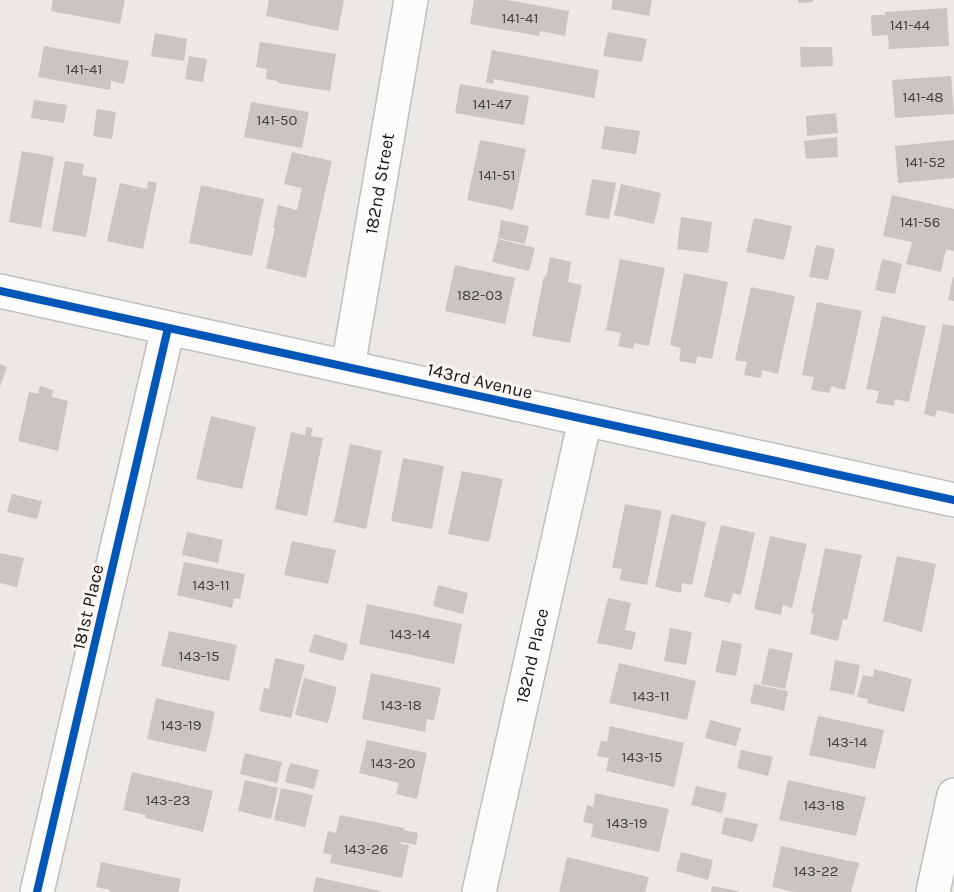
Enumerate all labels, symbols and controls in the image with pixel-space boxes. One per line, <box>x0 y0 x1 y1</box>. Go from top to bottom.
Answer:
house number: 141-41 <box>502 9 538 27</box>
house number: 141-44 <box>890 16 931 34</box>
house number: 141-41 <box>66 60 102 78</box>
house number: 141-48 <box>902 88 944 106</box>
house number: 141-47 <box>473 95 511 113</box>
house number: 141-50 <box>257 111 298 129</box>
street label: 182nd Street <box>360 131 399 236</box>
house number: 141-52 <box>905 153 945 171</box>
house number: 141-51 <box>479 166 515 184</box>
house number: 141-56 <box>900 213 940 231</box>
house number: 182-03 <box>457 286 503 304</box>
street label: 143rd Avenue <box>425 358 535 404</box>
street label: 181st Place <box>68 562 108 652</box>
house number: 143-11 <box>192 576 230 594</box>
street label: 182nd Place <box>511 606 553 705</box>
house number: 143-14 <box>390 625 431 643</box>
house number: 143-15 <box>179 647 219 665</box>
house number: 143-11 <box>632 687 670 705</box>
house number: 143-18 <box>380 696 422 714</box>
house number: 143-19 <box>160 716 202 734</box>
house number: 143-14 <box>827 733 868 751</box>
house number: 143-15 <box>622 748 662 766</box>
house number: 143-20 <box>370 754 416 772</box>
house number: 143-23 <box>146 791 190 809</box>
house number: 143-18 <box>803 796 845 814</box>
house number: 143-19 <box>606 814 648 832</box>
house number: 143-26 <box>344 840 388 858</box>
house number: 143-22 <box>794 862 838 880</box>

